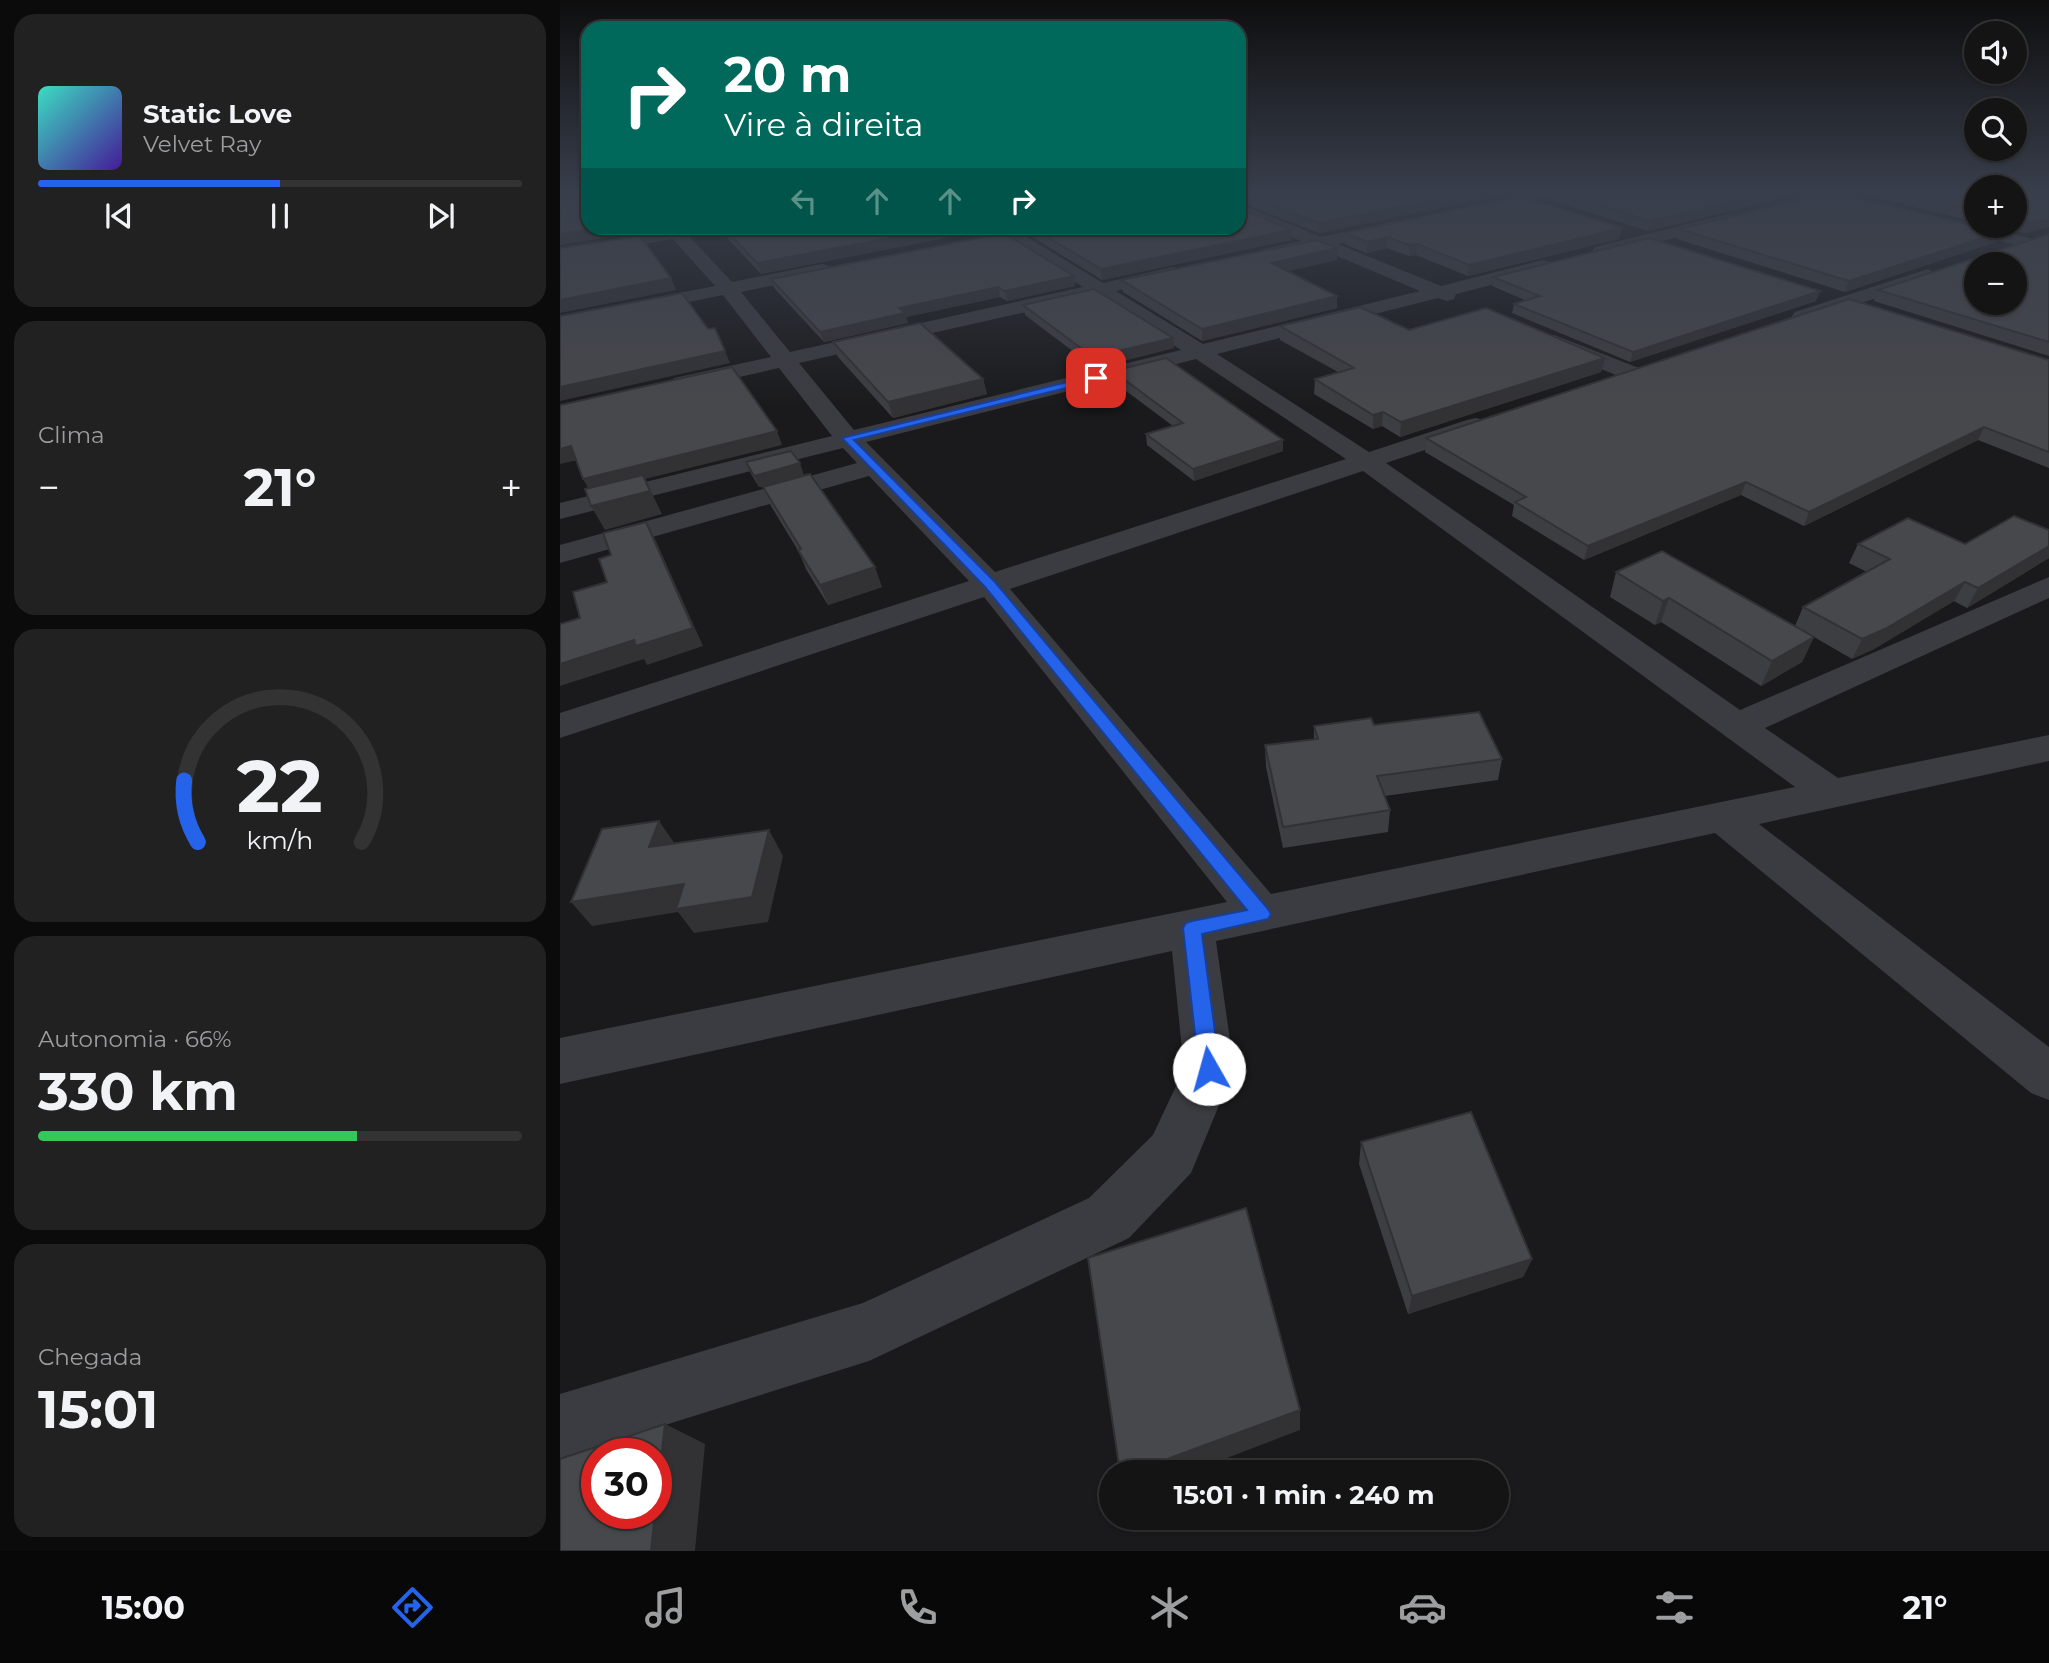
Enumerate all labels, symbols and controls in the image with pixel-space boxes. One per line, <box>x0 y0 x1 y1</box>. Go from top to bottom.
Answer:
map controls <box>1964 21 2027 315</box>
button: sound <box>1964 21 2027 84</box>
text: 20 m <box>724 45 851 104</box>
icon: right <box>609 49 700 140</box>
text: Static Love <box>143 98 292 130</box>
button: search <box>1964 98 2027 161</box>
text: Vire à direita <box>724 105 923 144</box>
text: Velvet Ray <box>143 130 261 158</box>
button: + <box>1964 175 2027 238</box>
icon: left <box>785 182 823 220</box>
icon: ahead <box>858 182 896 220</box>
icon: ahead <box>931 182 969 220</box>
icon: right <box>1004 182 1042 220</box>
icon: previous <box>100 197 138 235</box>
icon: pause <box>261 197 299 235</box>
icon: next <box>422 197 460 235</box>
button: − <box>1964 252 2027 315</box>
pin <box>1066 348 1126 408</box>
icon: arrive <box>1077 359 1115 397</box>
text: Clima <box>38 421 105 449</box>
text: 21° <box>244 456 316 519</box>
text: − <box>38 464 60 511</box>
text: + <box>500 464 522 511</box>
text: 22 <box>237 742 323 830</box>
text: km/h <box>247 824 313 854</box>
text: Autonomia · 66% <box>38 1025 232 1053</box>
position arrow <box>1172 1032 1246 1106</box>
text: 330 km <box>38 1060 238 1123</box>
text: Chegada <box>38 1343 142 1371</box>
text: 15:01 <box>38 1378 158 1441</box>
speed limit sign: 30 <box>581 1438 672 1529</box>
text: 15:01 · 1 min · 240 m <box>1173 1479 1435 1511</box>
icon: directions <box>388 1583 437 1632</box>
icon: music <box>641 1583 690 1632</box>
icon: phone <box>893 1583 942 1632</box>
icon: climate <box>1145 1583 1194 1632</box>
icon: car <box>1398 1583 1447 1632</box>
icon: filters <box>1650 1583 1699 1632</box>
text: 15:00 <box>102 1588 185 1627</box>
text: 21° <box>1903 1588 1947 1627</box>

